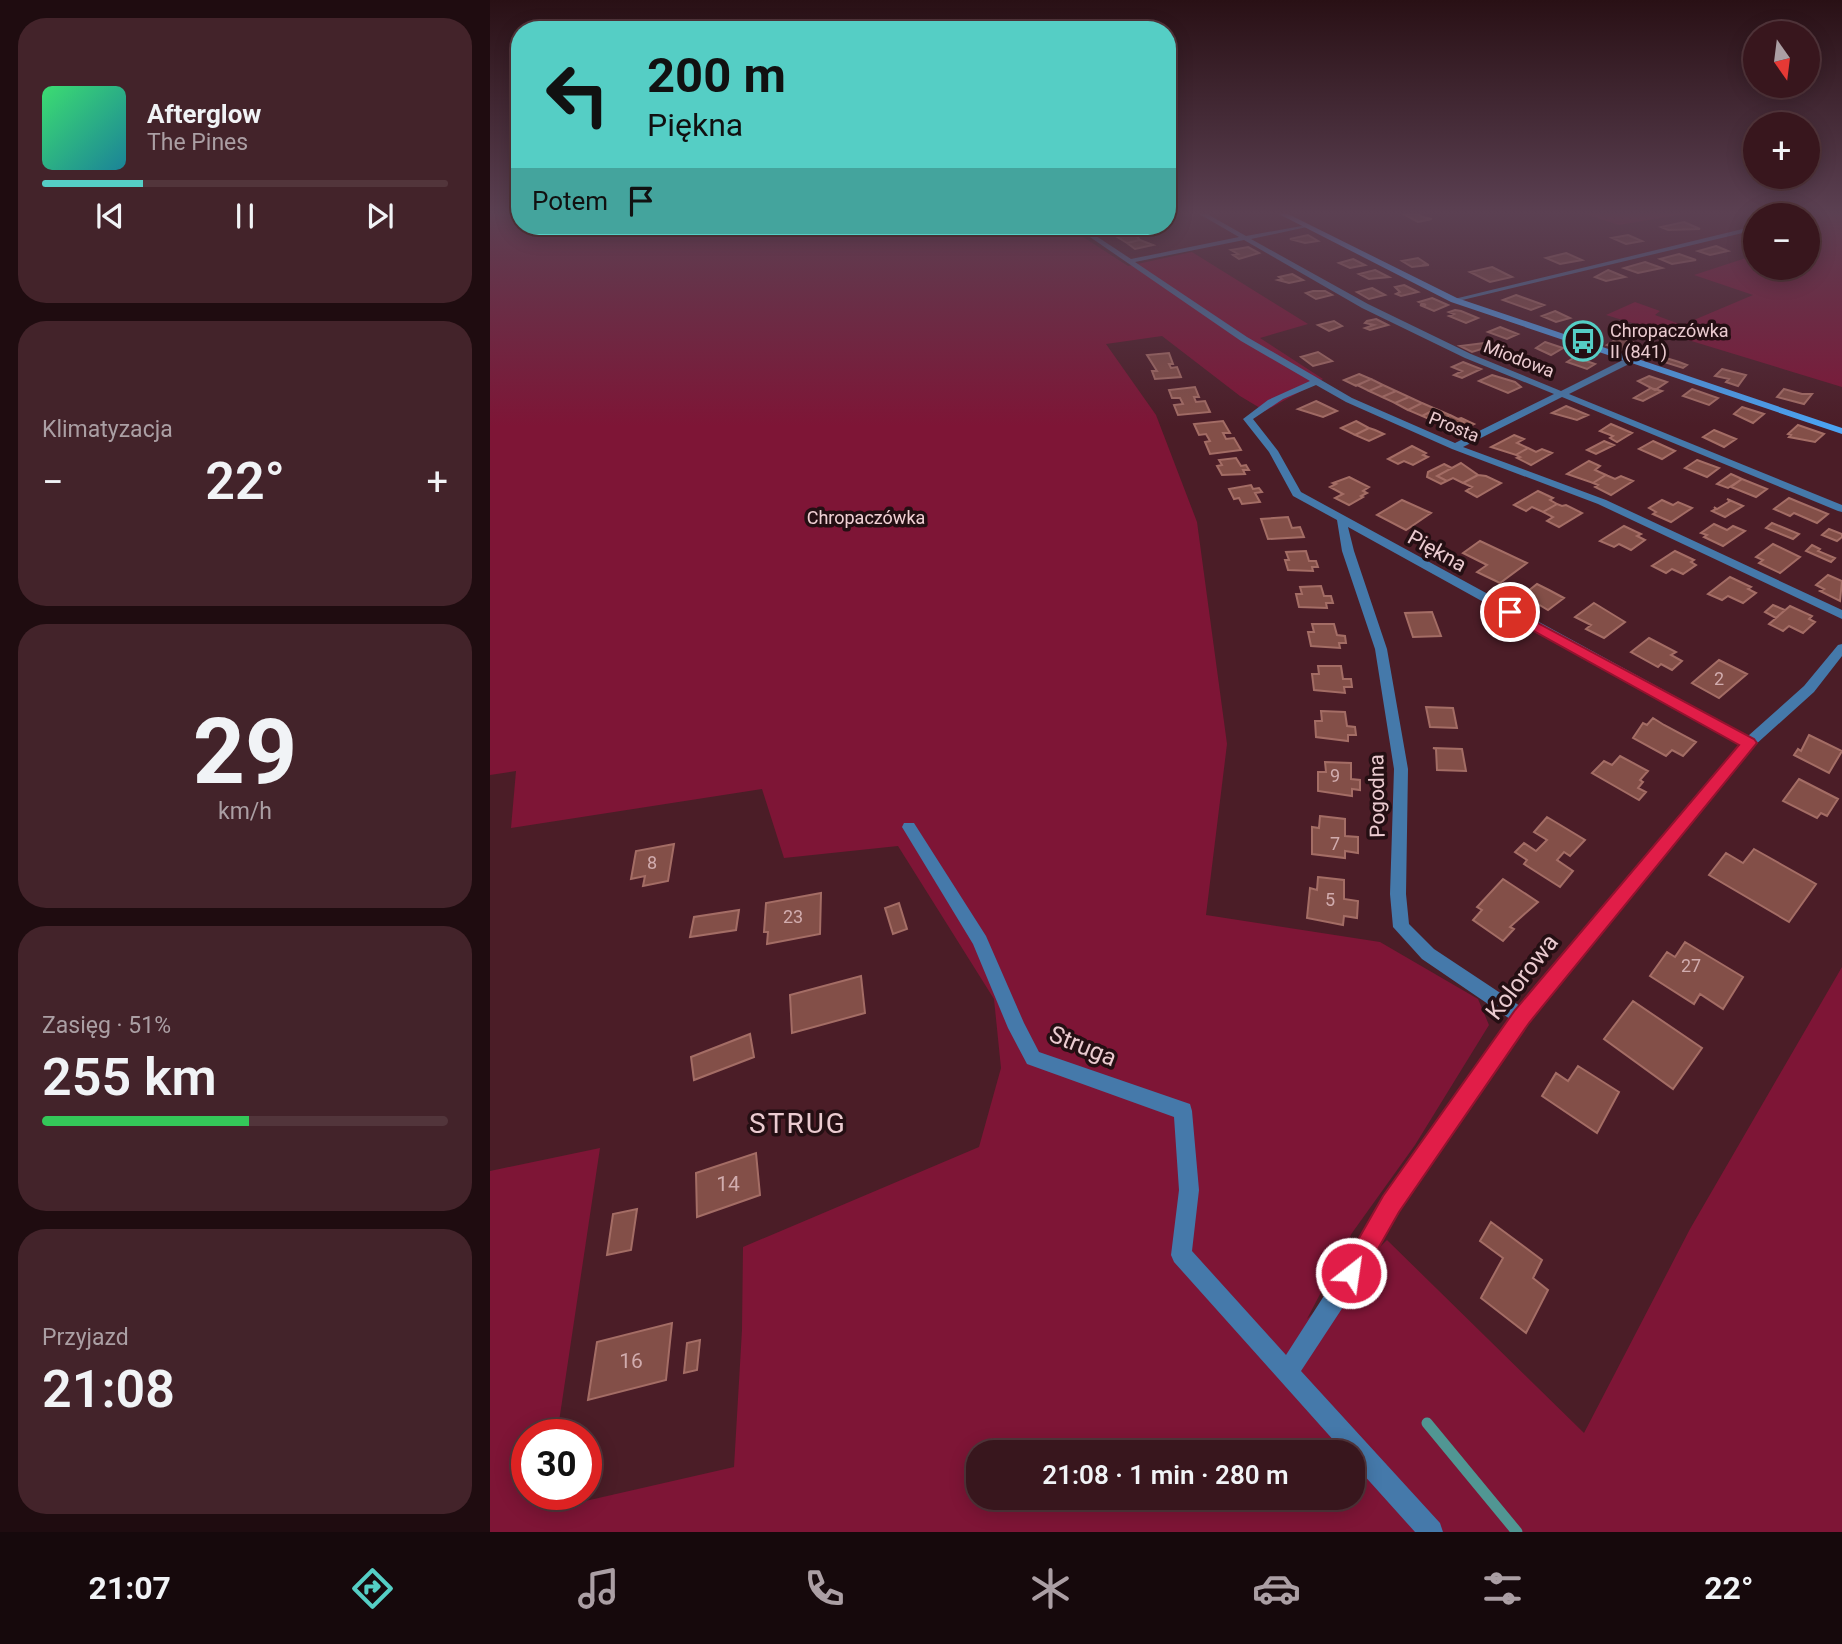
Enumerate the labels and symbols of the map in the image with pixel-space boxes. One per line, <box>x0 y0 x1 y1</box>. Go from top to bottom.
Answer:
north arrow <box>1743 21 1820 98</box>
bus stop icon: Chropaczówka II (841) <box>1562 320 1604 362</box>
place label: Chropaczówka II (841) <box>1610 320 1729 363</box>
street label: Miodowa <box>1481 335 1558 382</box>
street label: Prosta <box>1426 407 1482 446</box>
park label: Chropaczówka <box>807 507 925 528</box>
street label: Piękna <box>1404 525 1470 577</box>
pin <box>1480 582 1540 642</box>
house number: 2 <box>1714 668 1724 689</box>
street label: Pogodna <box>1364 754 1390 838</box>
house number: 9 <box>1330 765 1340 786</box>
house number: 7 <box>1330 833 1340 854</box>
house number: 8 <box>647 852 657 873</box>
house number: 5 <box>1325 889 1335 910</box>
house number: 23 <box>783 906 803 927</box>
street label: Kolorowa <box>1480 929 1564 1025</box>
house number: 27 <box>1681 955 1701 976</box>
street label: Struga <box>1045 1020 1121 1072</box>
district label: STRUG <box>749 1107 847 1140</box>
house number: 14 <box>716 1172 740 1196</box>
position arrow <box>1314 1236 1388 1310</box>
house number: 16 <box>619 1349 643 1373</box>
speed limit sign: 30 <box>511 1419 602 1510</box>

